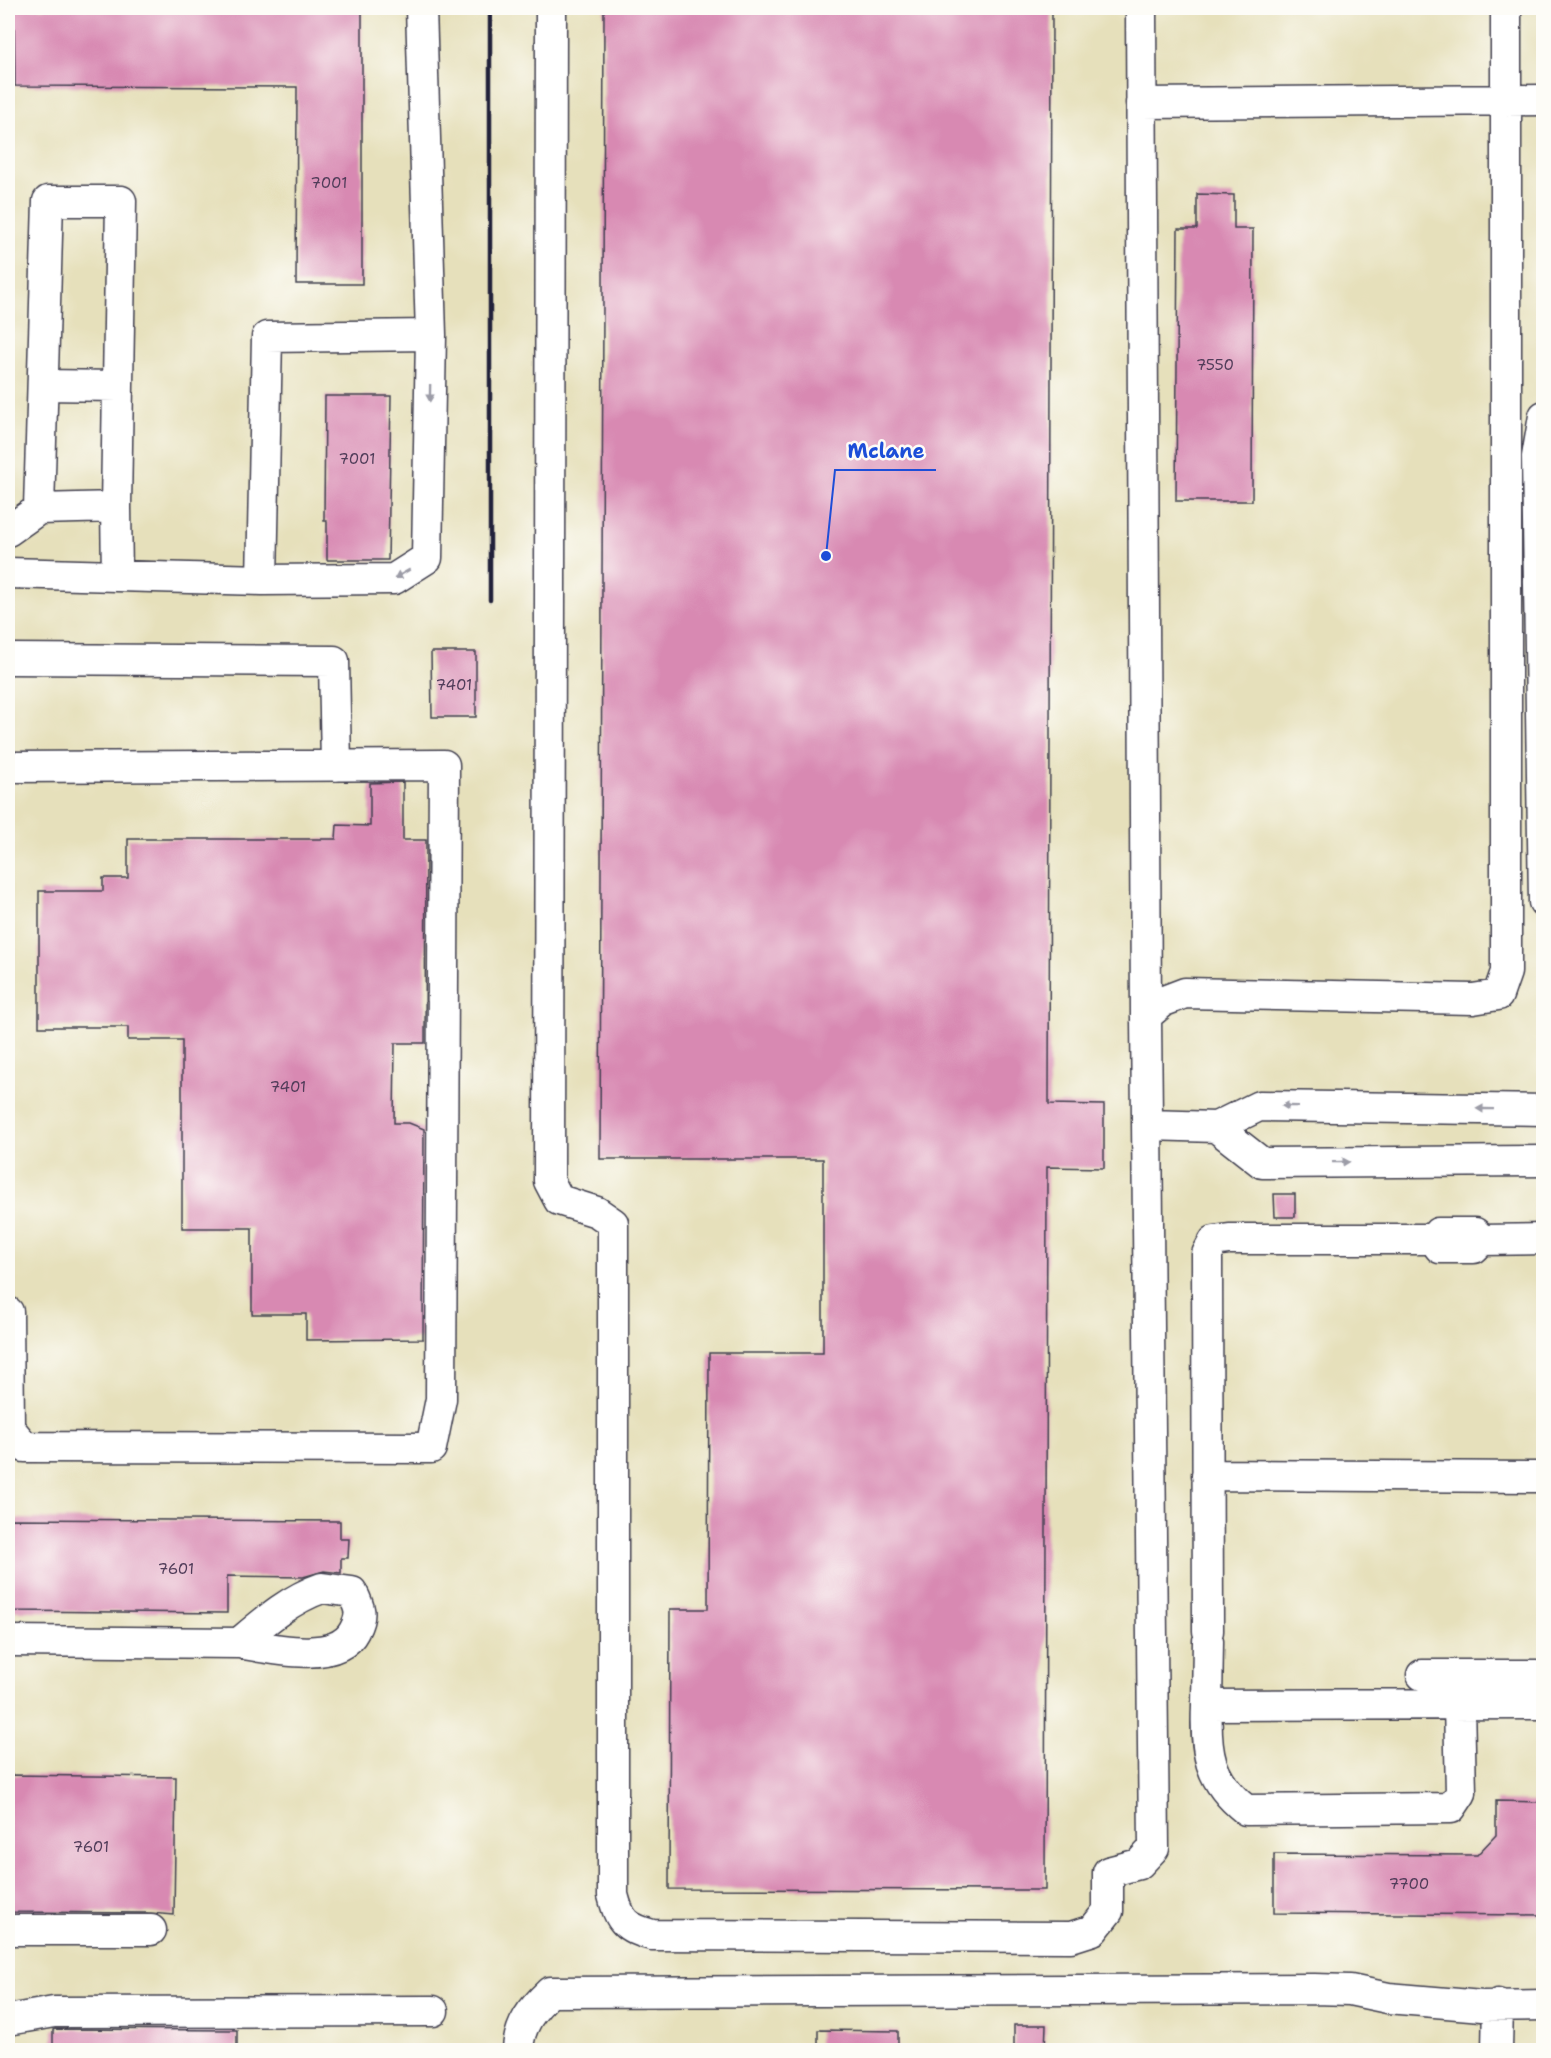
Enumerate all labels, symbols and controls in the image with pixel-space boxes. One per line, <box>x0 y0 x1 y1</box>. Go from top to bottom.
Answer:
house number: 7001 <box>311 173 347 193</box>
house number: 7550 <box>1196 355 1234 375</box>
one-way arrow <box>425 384 435 403</box>
callout: Mclane <box>835 432 936 470</box>
text: Mclane <box>848 438 925 464</box>
house number: 7001 <box>339 449 375 469</box>
one-way arrow <box>393 569 410 579</box>
house number: 7401 <box>436 675 472 695</box>
house number: 7401 <box>270 1077 306 1097</box>
one-way arrow <box>1281 1102 1300 1111</box>
one-way arrow <box>1476 1104 1495 1114</box>
one-way arrow <box>1331 1157 1350 1166</box>
house number: 7601 <box>158 1559 194 1579</box>
house number: 7601 <box>73 1837 109 1857</box>
house number: 7700 <box>1389 1874 1429 1894</box>

